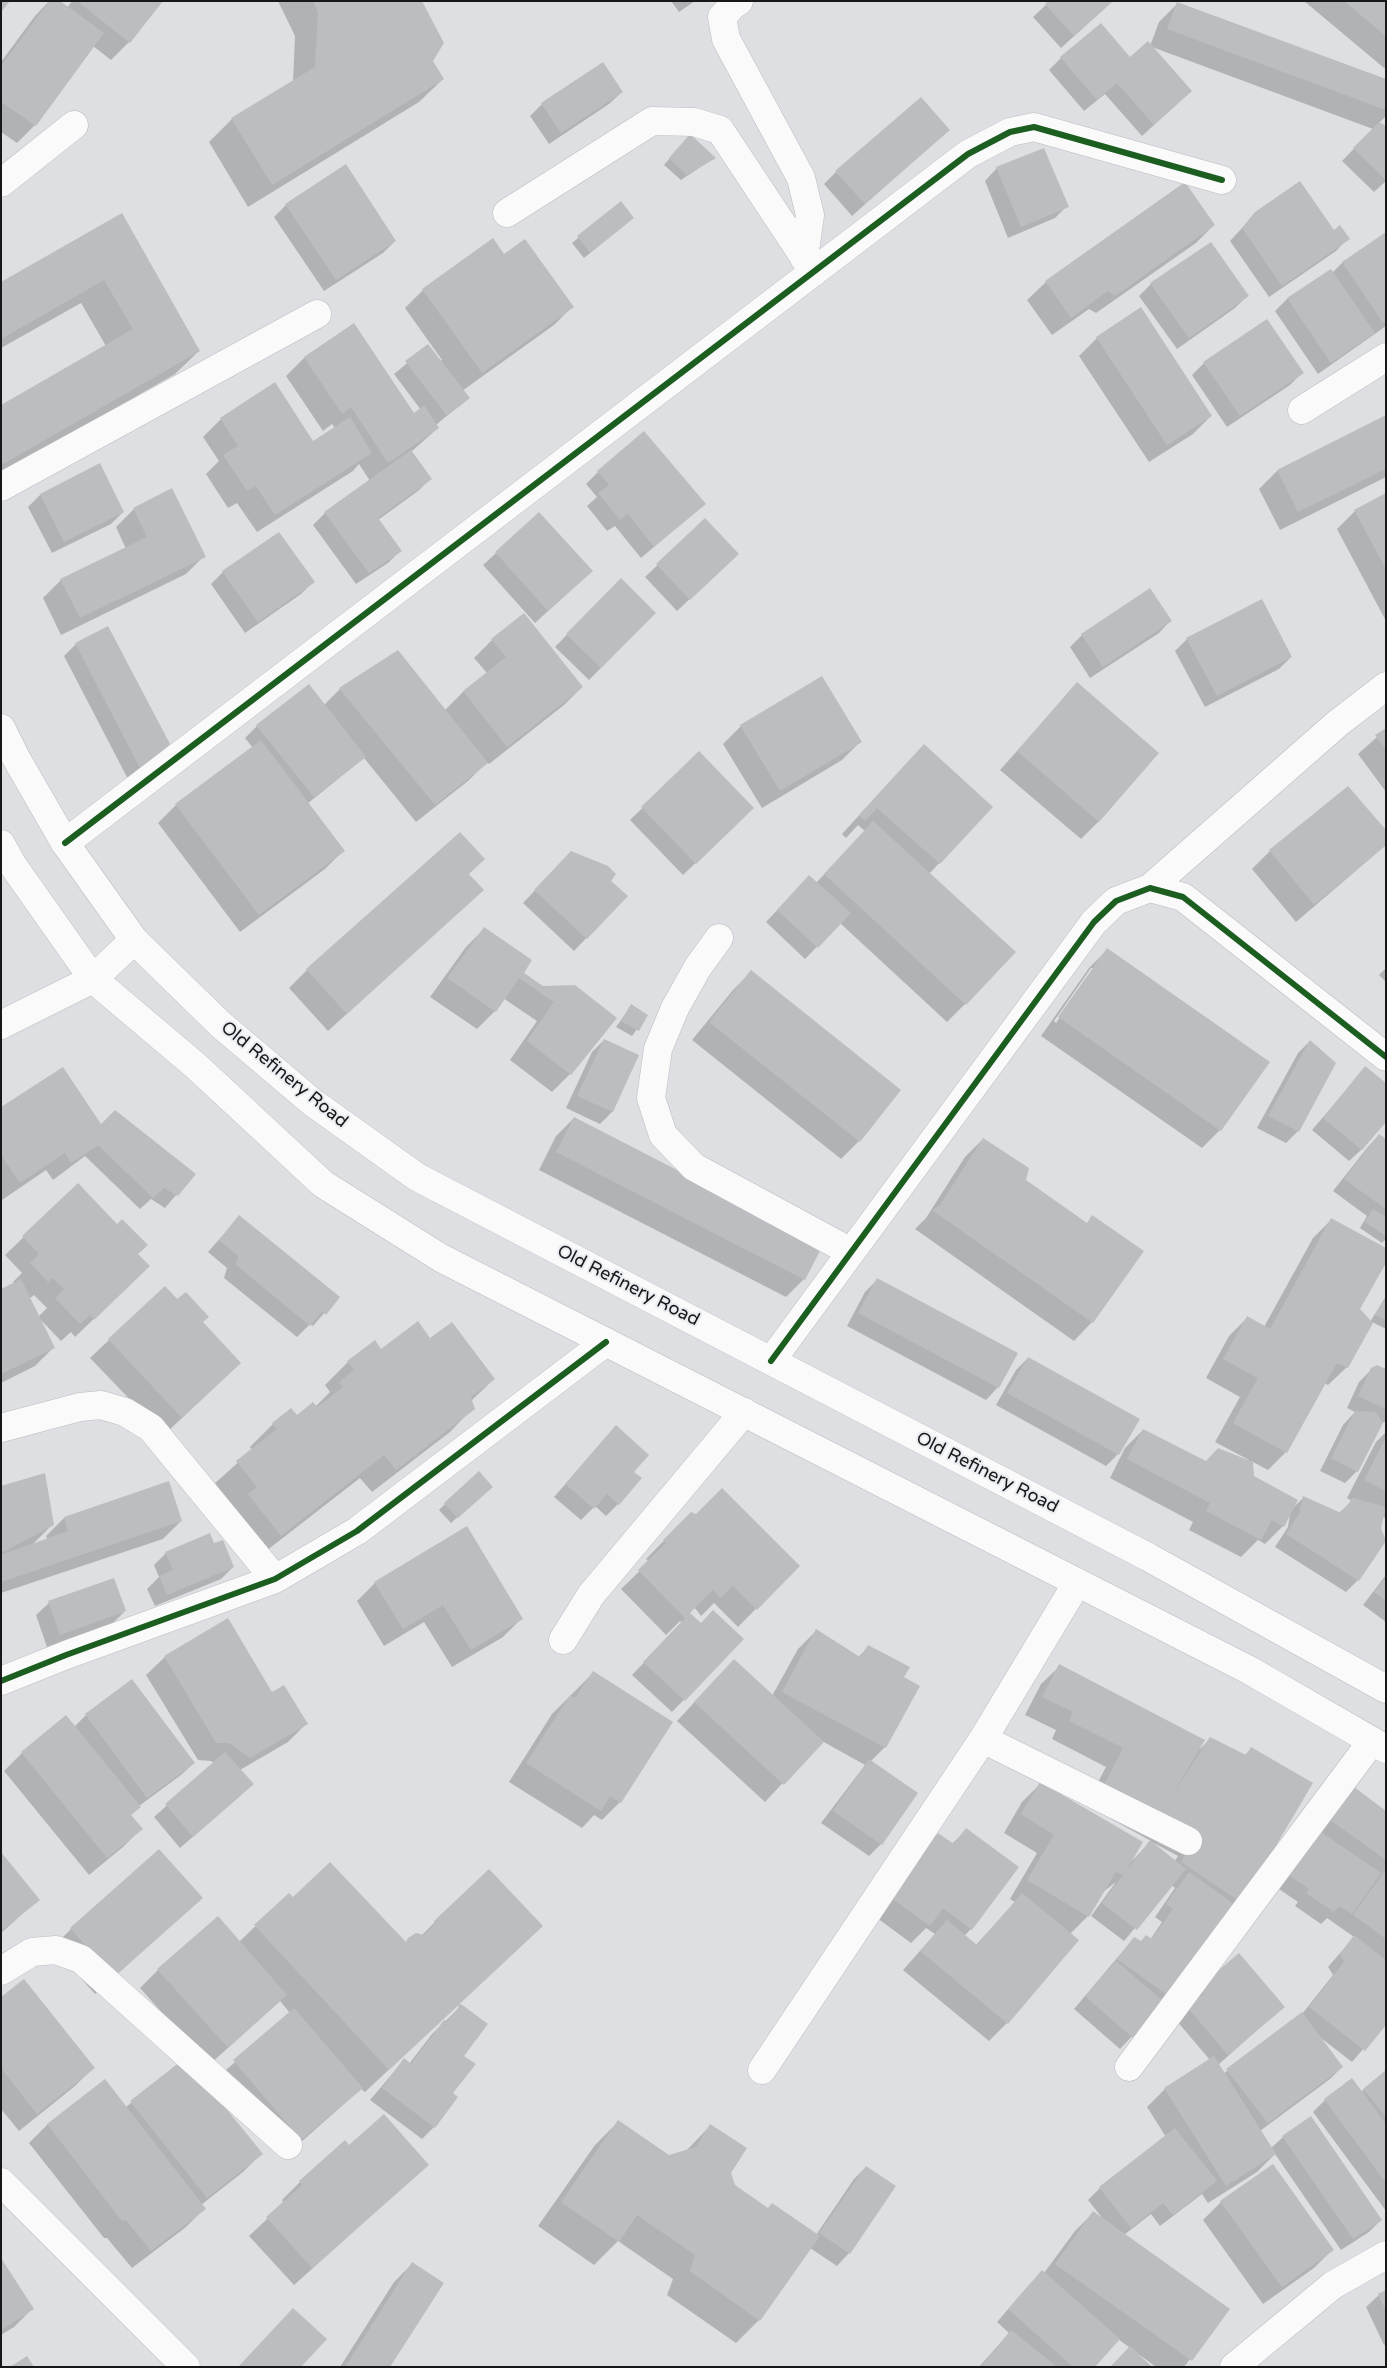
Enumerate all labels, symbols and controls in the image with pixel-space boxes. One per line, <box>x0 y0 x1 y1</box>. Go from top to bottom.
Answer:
street label: Old Refinery Road <box>216 1017 352 1133</box>
street label: Old Refinery Road <box>553 1241 703 1331</box>
street label: Old Refinery Road <box>912 1428 1062 1518</box>

